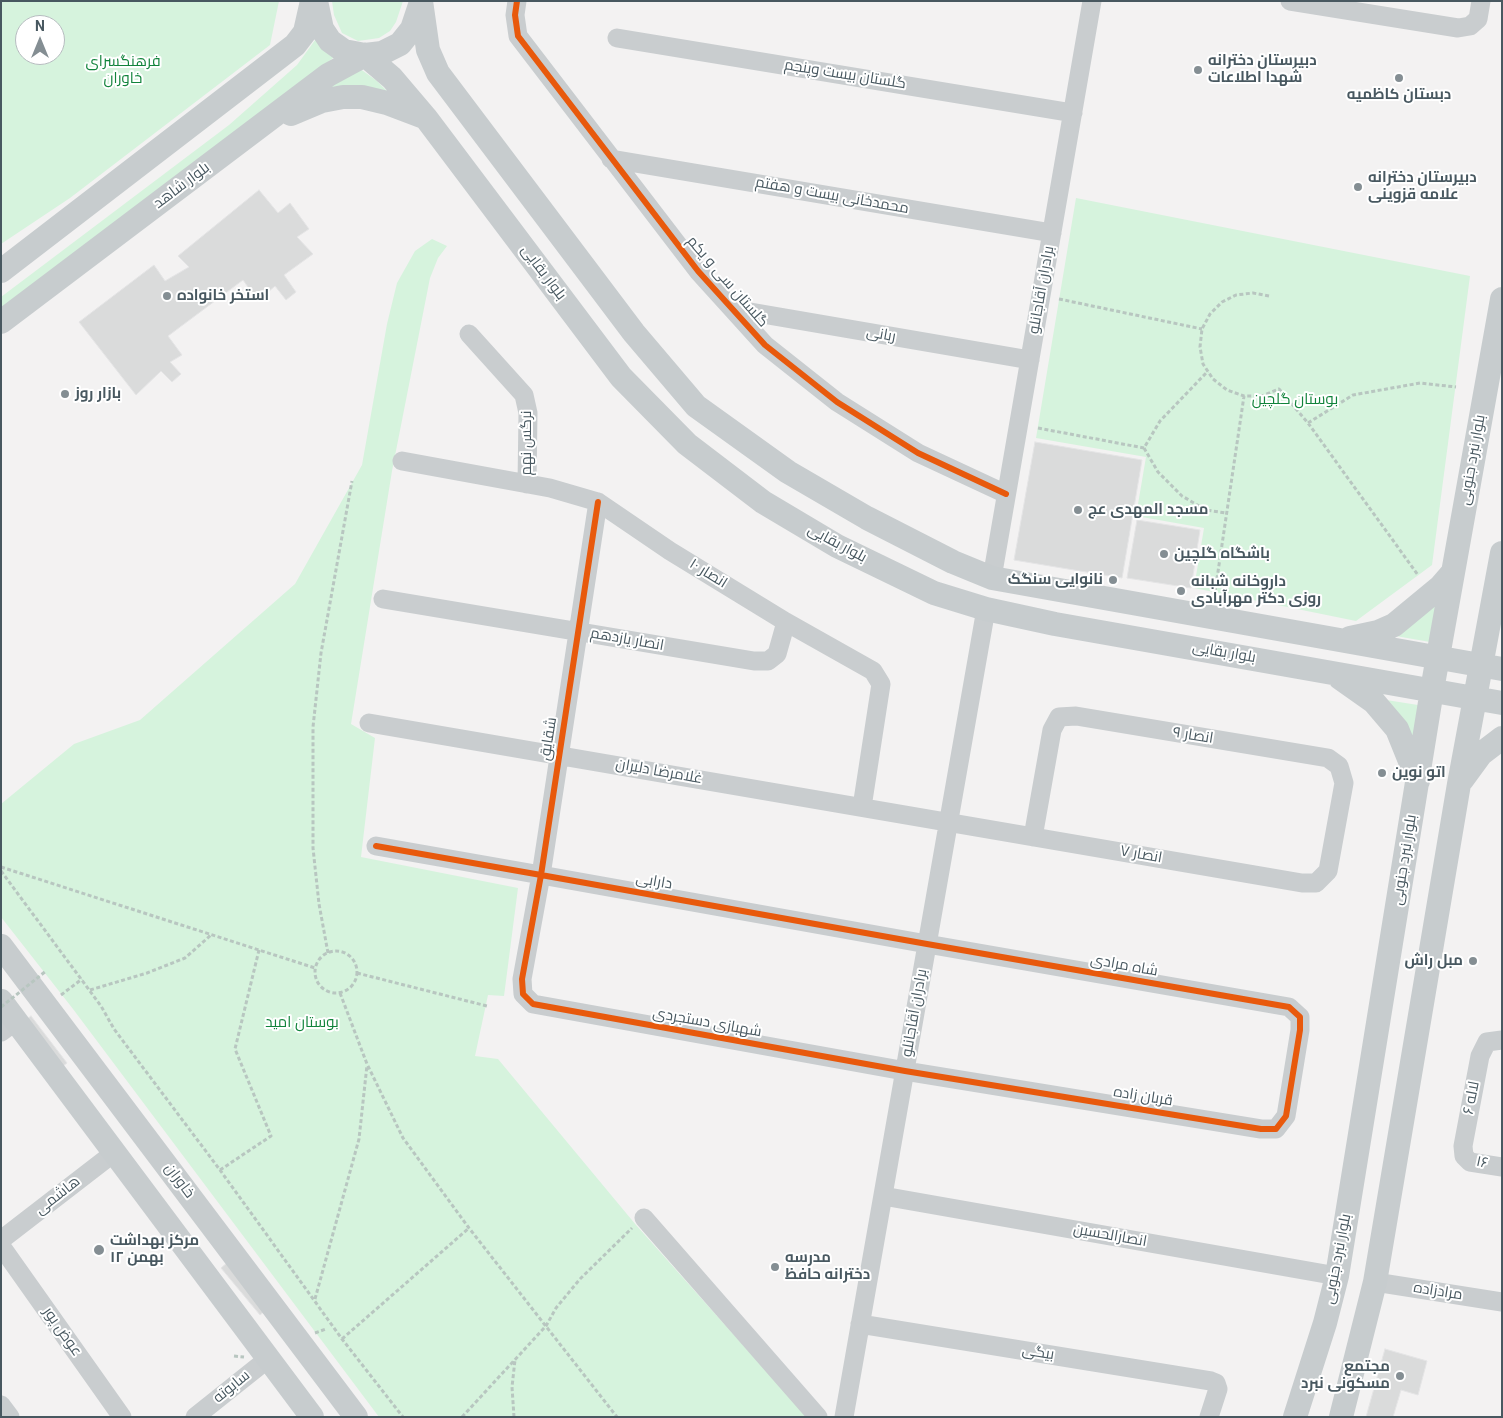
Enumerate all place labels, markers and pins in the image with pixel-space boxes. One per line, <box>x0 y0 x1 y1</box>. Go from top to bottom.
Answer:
place label: دبیرستان دخترانه شهدا اطلاعات <box>1208 52 1317 87</box>
marker: دبیرستان دخترانه شهدا اطلاعات <box>1192 64 1204 76</box>
marker: دبستان کاظمیه <box>1393 72 1405 84</box>
place label: دبستان کاظمیه <box>1347 86 1451 104</box>
place label: دبیرستان دخترانه علامه قزوینی <box>1368 169 1477 204</box>
marker: دبیرستان دخترانه علامه قزوینی <box>1352 181 1364 193</box>
place label: استخر خانواده <box>177 287 269 305</box>
marker: استخر خانواده <box>161 290 173 302</box>
place label: بازار روز <box>75 385 121 403</box>
marker: بازار روز <box>59 388 71 400</box>
place label: مسجد المهدی عج <box>1088 501 1208 519</box>
marker: مسجد المهدی عج <box>1072 504 1084 516</box>
place label: باشگاه گلچین <box>1174 545 1270 563</box>
marker: باشگاه گلچین <box>1158 548 1170 560</box>
place label: نانوایی سنگک <box>1008 571 1103 589</box>
place label: داروخانه شبانه روزی دکتر مهرآبادی <box>1191 573 1321 608</box>
marker: نانوایی سنگک <box>1107 574 1119 586</box>
marker: داروخانه شبانه روزی دکتر مهرآبادی <box>1175 585 1187 597</box>
place label: اتو نوین <box>1392 764 1446 782</box>
marker: اتو نوین <box>1376 767 1388 779</box>
place label: مبل راش <box>1404 952 1463 970</box>
marker: مبل راش <box>1467 955 1479 967</box>
place label: مرکز بهداشت ۱۲ بهمن <box>110 1232 199 1267</box>
marker: مرکز بهداشت ۱۲ بهمن <box>92 1243 106 1257</box>
place label: مدرسه دخترانه حافظ <box>785 1249 870 1284</box>
marker: مدرسه دخترانه حافظ <box>769 1261 781 1273</box>
place label: مجتمع مسکونی نبرد <box>1301 1358 1390 1393</box>
marker: مجتمع مسکونی نبرد <box>1394 1370 1406 1382</box>

